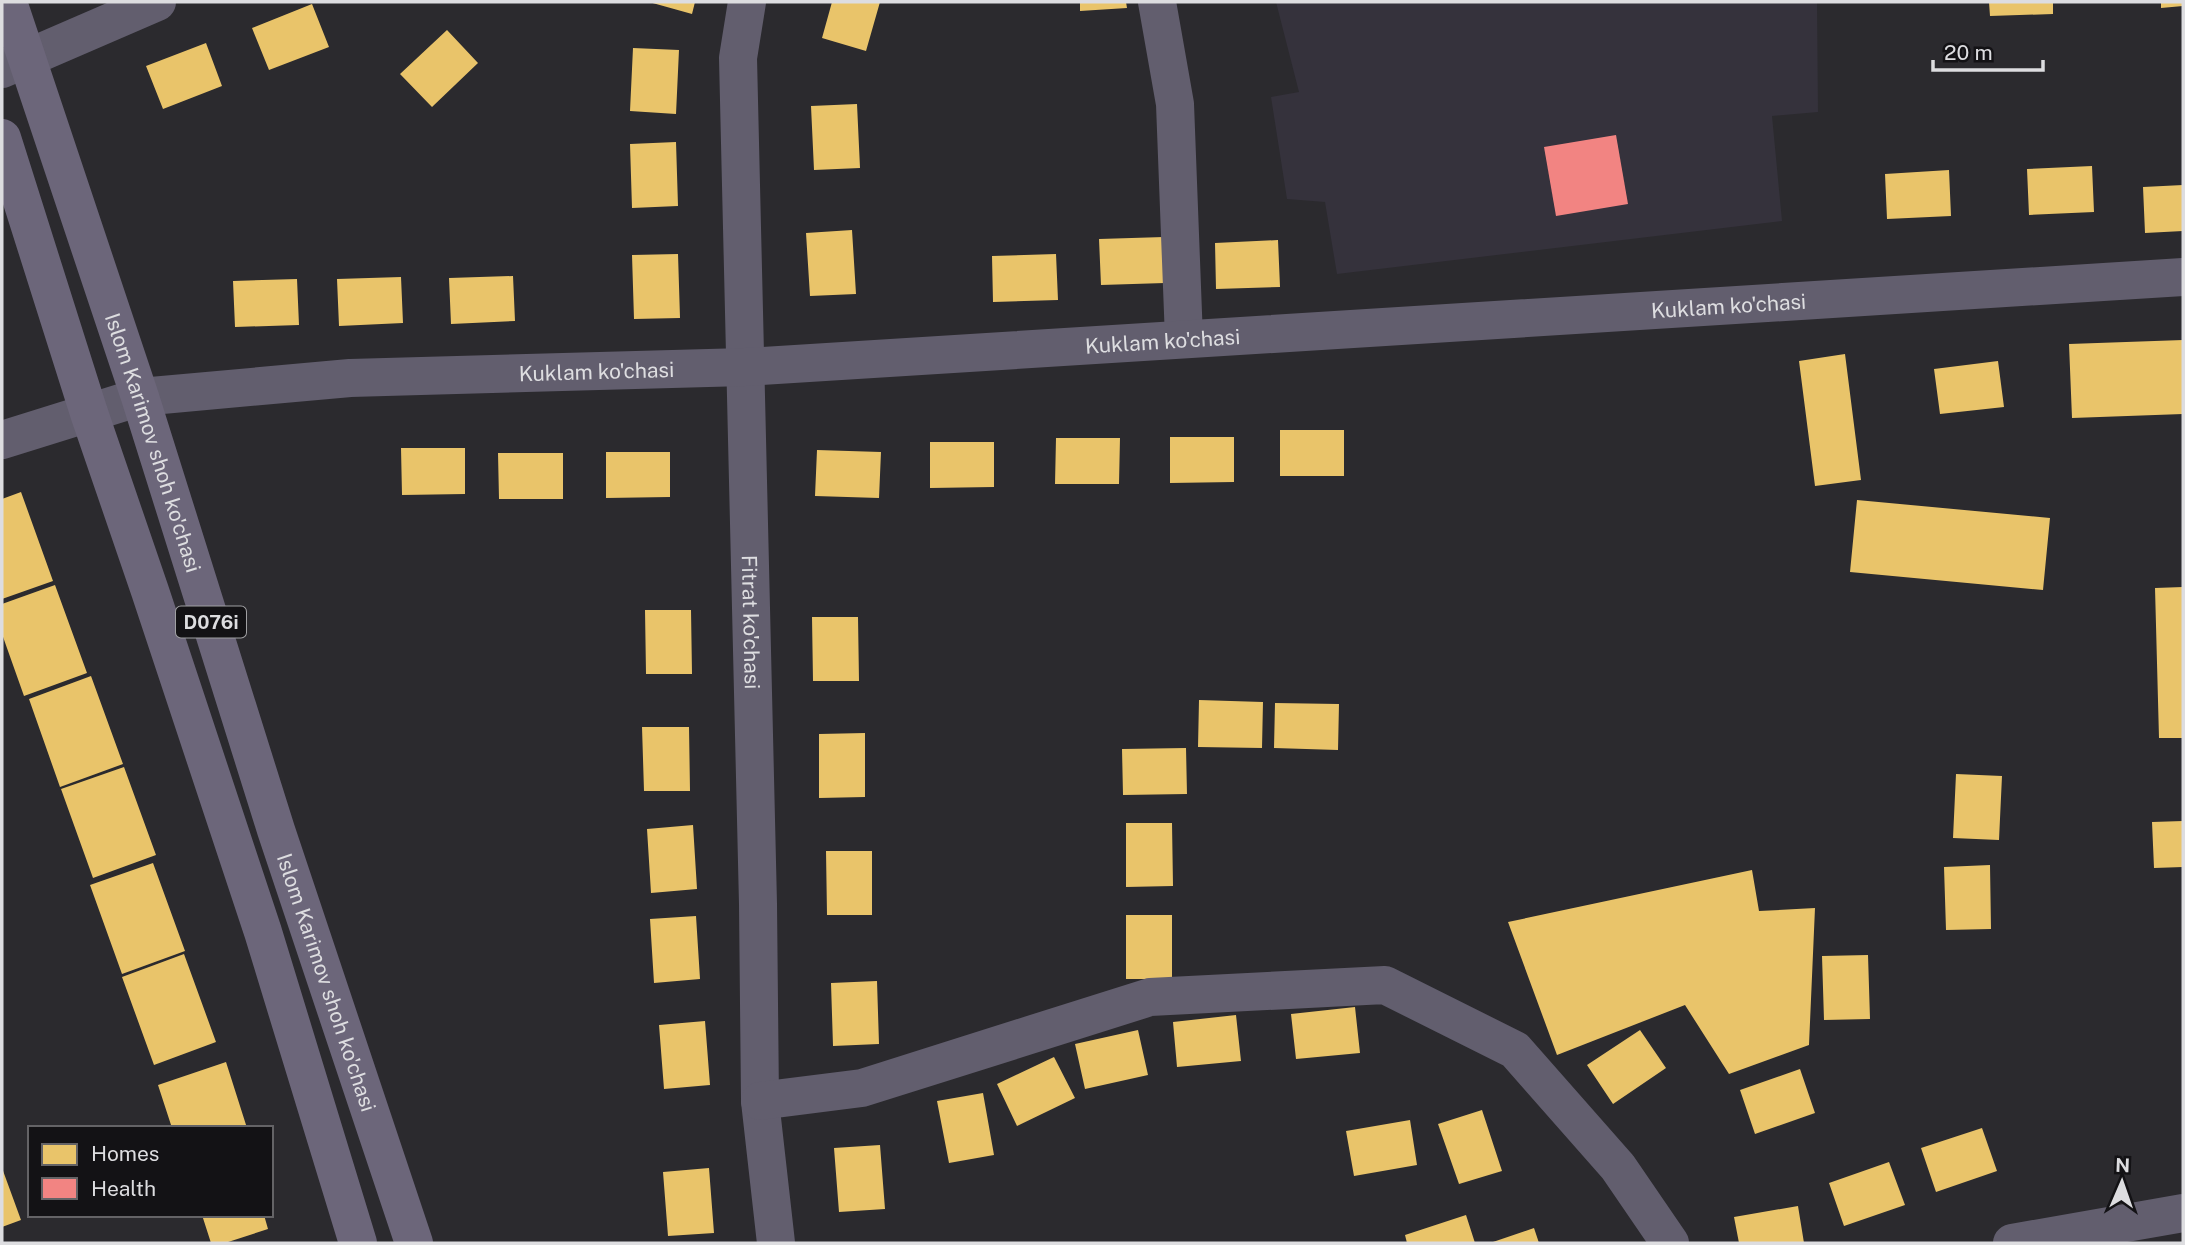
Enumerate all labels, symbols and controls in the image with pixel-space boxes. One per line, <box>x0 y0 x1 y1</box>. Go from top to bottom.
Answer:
scale bar <box>1933 28 2043 72</box>
text: 20 m <box>1944 40 1993 65</box>
street label: Kuklam ko'chasi <box>1650 288 1807 323</box>
street label: Islom Karimov shoh ko'chasi <box>100 310 207 575</box>
street label: Kuklam ko'chasi <box>1084 324 1241 358</box>
street label: Kuklam ko'chasi <box>518 356 675 386</box>
street label: Fitrat ko'chasi <box>737 555 765 690</box>
road number: D076i <box>176 607 246 638</box>
street label: Islom Karimov shoh ko'chasi <box>272 850 382 1115</box>
legend <box>28 1126 273 1217</box>
text: Homes <box>91 1141 159 1166</box>
north arrow <box>2087 1147 2157 1217</box>
text: N <box>2115 1154 2130 1176</box>
text: Health <box>91 1176 156 1201</box>

